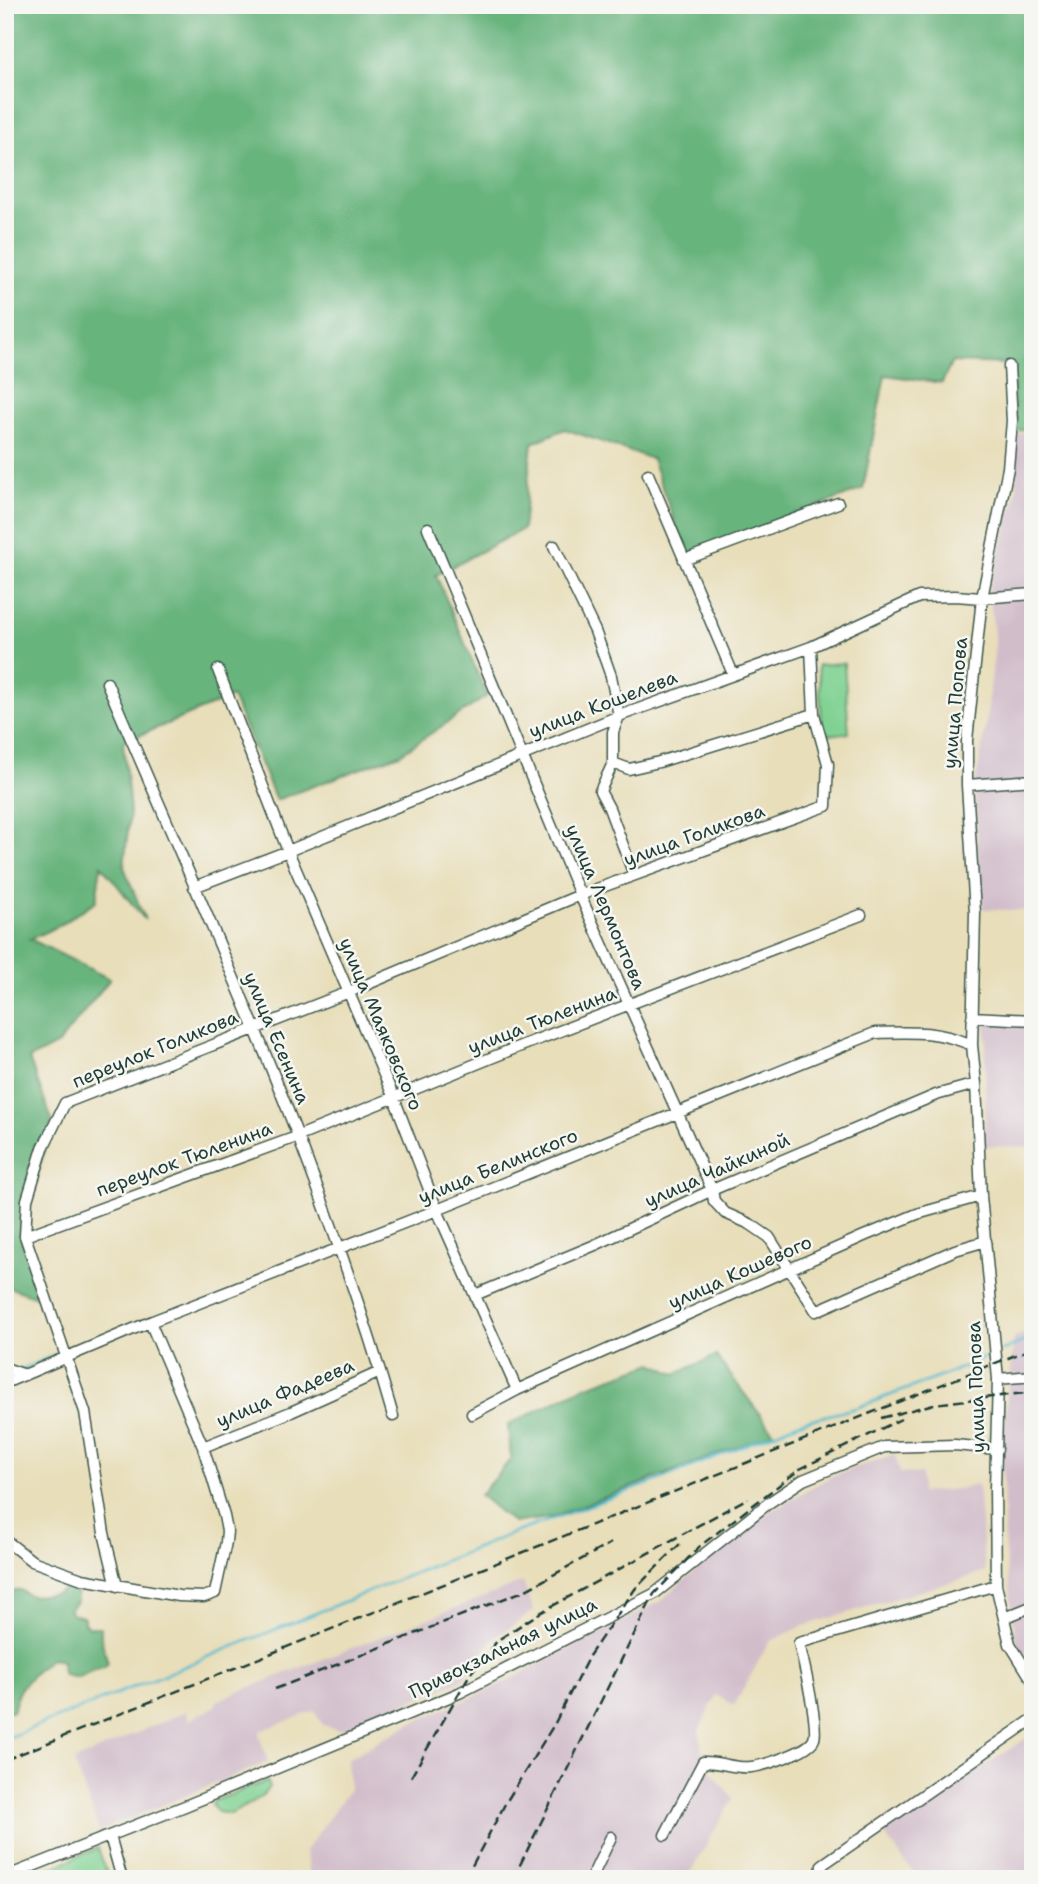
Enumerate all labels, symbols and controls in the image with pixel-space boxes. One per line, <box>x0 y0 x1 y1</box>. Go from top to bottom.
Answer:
street label: улица Попова <box>937 636 973 770</box>
street label: улица Кошелева <box>525 664 681 744</box>
street label: улица Голикова <box>620 798 768 872</box>
street label: улица Лермонтова <box>560 820 652 994</box>
street label: улица Маяковского <box>333 934 429 1114</box>
street label: улица Есенина <box>238 968 316 1108</box>
street label: улица Тюленина <box>464 980 620 1060</box>
street label: переулок Голикова <box>68 1004 242 1094</box>
street label: переулок Тюленина <box>93 1115 276 1202</box>
street label: улица Белинского <box>414 1123 582 1209</box>
street label: улица Чайкиной <box>640 1127 794 1213</box>
street label: улица Кошевого <box>664 1229 816 1315</box>
street label: улица Попова <box>961 1320 991 1453</box>
street label: улица Фадеева <box>212 1353 358 1433</box>
street label: Привокзальная улица <box>405 1592 601 1704</box>

